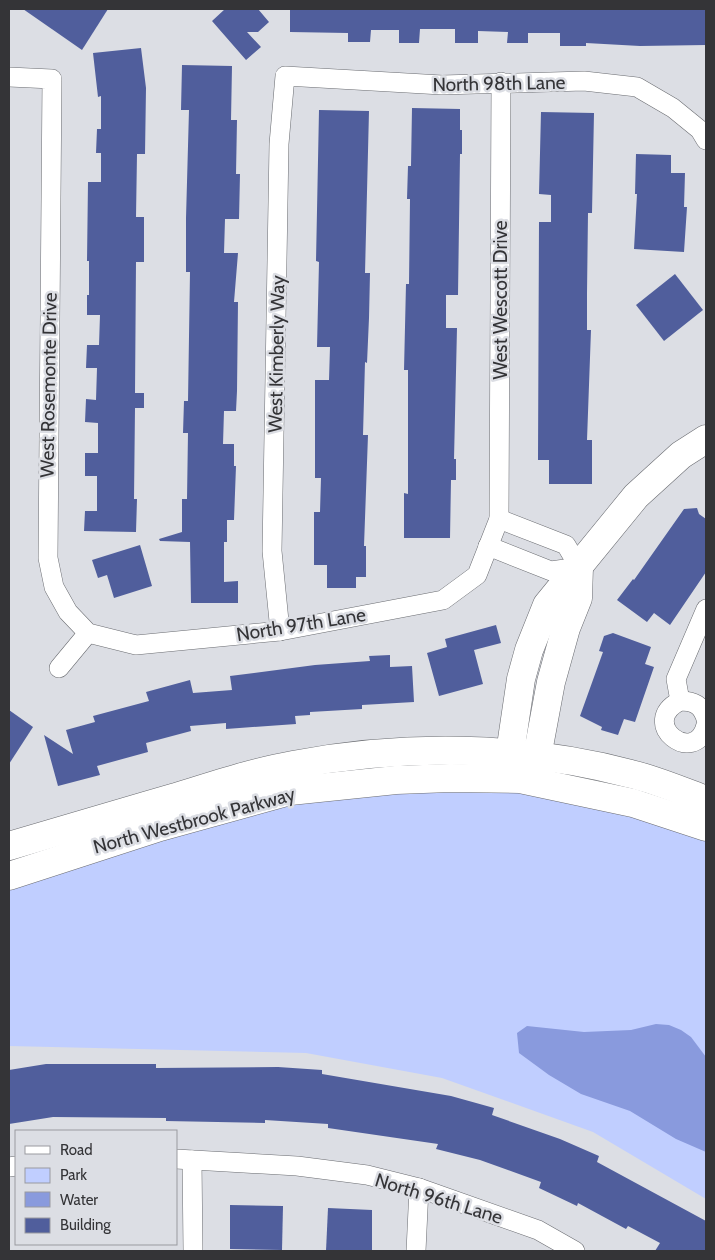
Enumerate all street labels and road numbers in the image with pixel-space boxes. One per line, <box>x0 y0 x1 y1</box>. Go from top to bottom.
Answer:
street label: North 98th Lane <box>432 71 566 96</box>
street label: West Wescott Drive <box>489 220 512 379</box>
street label: West Kimberly Way <box>264 275 289 433</box>
street label: West Rosemonte Drive <box>35 292 62 478</box>
street label: North 97th Lane <box>235 603 368 646</box>
street label: North Westbrook Parkway <box>91 782 298 859</box>
street label: North 96th Lane <box>372 1168 506 1229</box>

